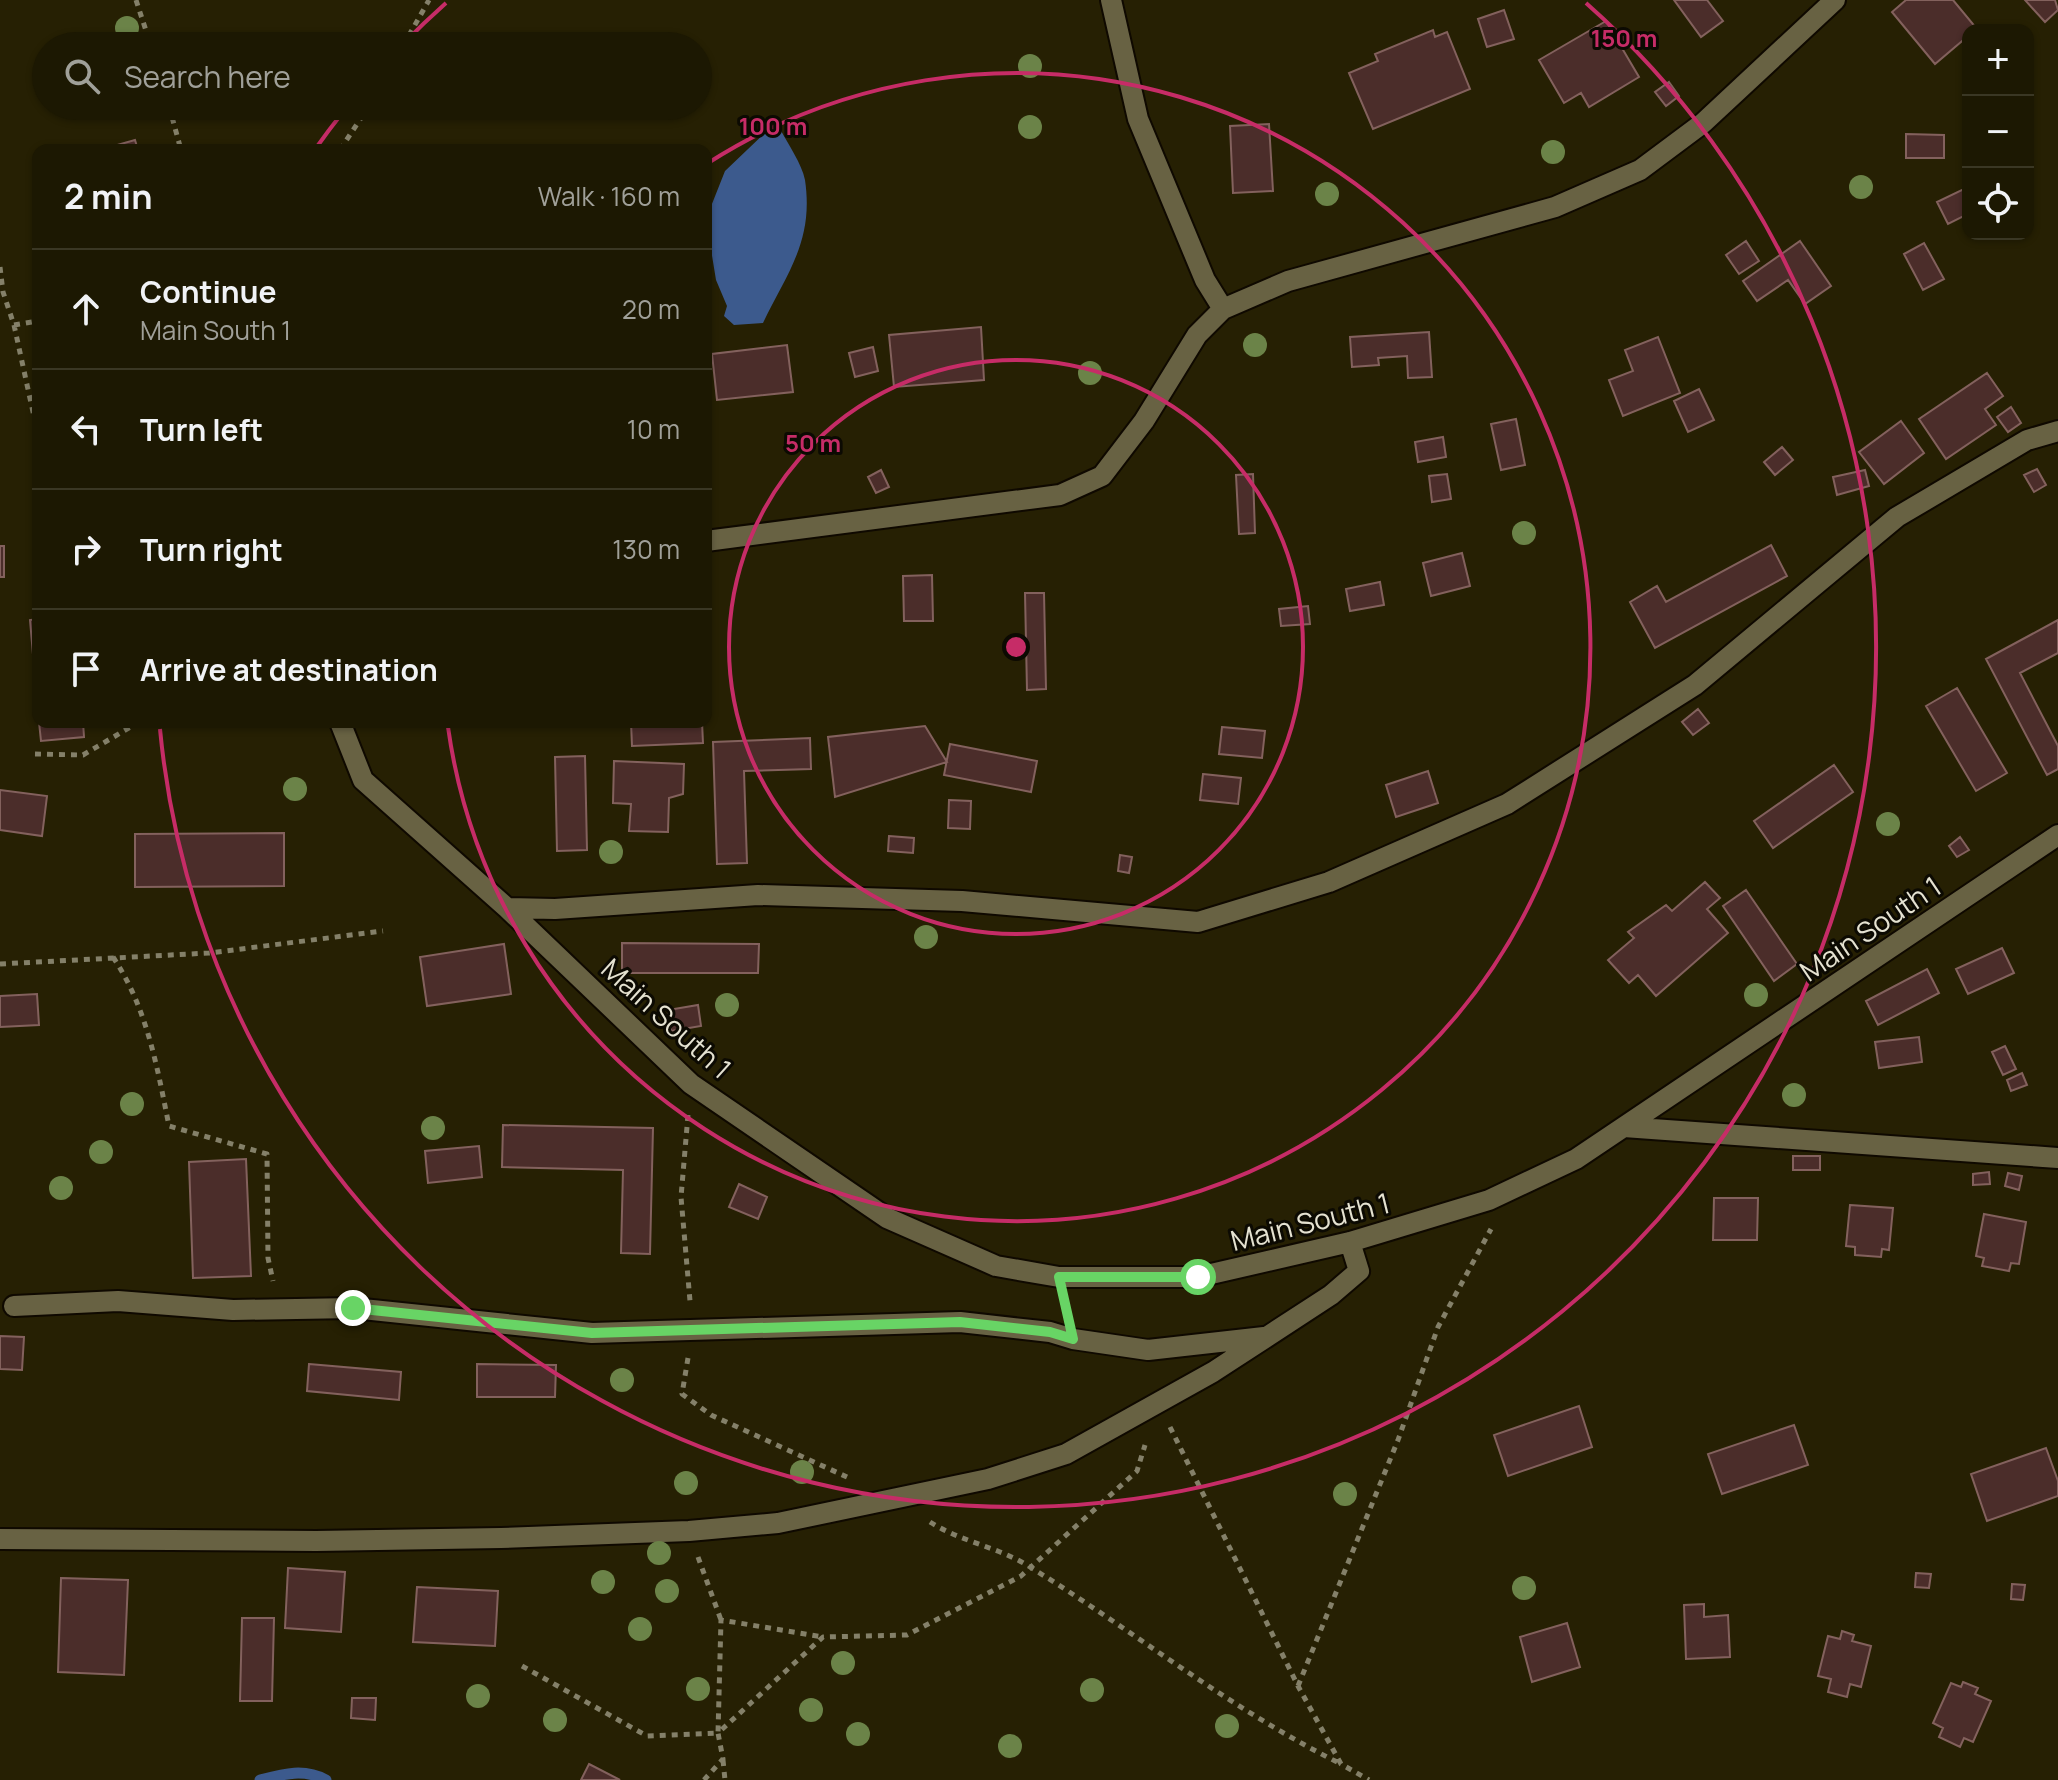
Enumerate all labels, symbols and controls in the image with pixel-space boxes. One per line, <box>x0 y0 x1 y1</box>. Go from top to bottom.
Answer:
text: 150 m <box>1591 21 1657 54</box>
map controls <box>1962 24 2034 240</box>
button: + <box>1962 24 2034 96</box>
search box <box>32 32 712 120</box>
icon: search <box>60 54 104 98</box>
text: Search here <box>124 56 291 97</box>
button: − <box>1962 96 2034 168</box>
text: 100 m <box>739 109 807 142</box>
button: locate <box>1962 168 2034 240</box>
text: 2 min <box>64 173 152 219</box>
text: Walk · 160 m <box>538 178 680 214</box>
text: Continue <box>140 271 276 312</box>
icon: ahead <box>64 287 108 331</box>
text: 20 m <box>622 291 680 327</box>
text: Main South 1 <box>140 312 291 348</box>
icon: left <box>64 407 108 451</box>
text: Turn left <box>140 409 263 450</box>
text: 10 m <box>627 411 680 447</box>
text: 50 m <box>785 426 841 459</box>
icon: right <box>64 527 108 571</box>
text: Turn right <box>140 529 283 570</box>
text: 130 m <box>612 531 680 567</box>
centre of rings <box>1002 633 1030 661</box>
icon: arrive <box>64 647 108 691</box>
text: Arrive at destination <box>140 649 438 690</box>
street label: Main South 1 <box>1792 867 1948 989</box>
street label: Main South 1 <box>594 949 740 1087</box>
street label: Main South 1 <box>1226 1183 1394 1259</box>
route start <box>1180 1259 1216 1295</box>
route end <box>335 1290 371 1326</box>

